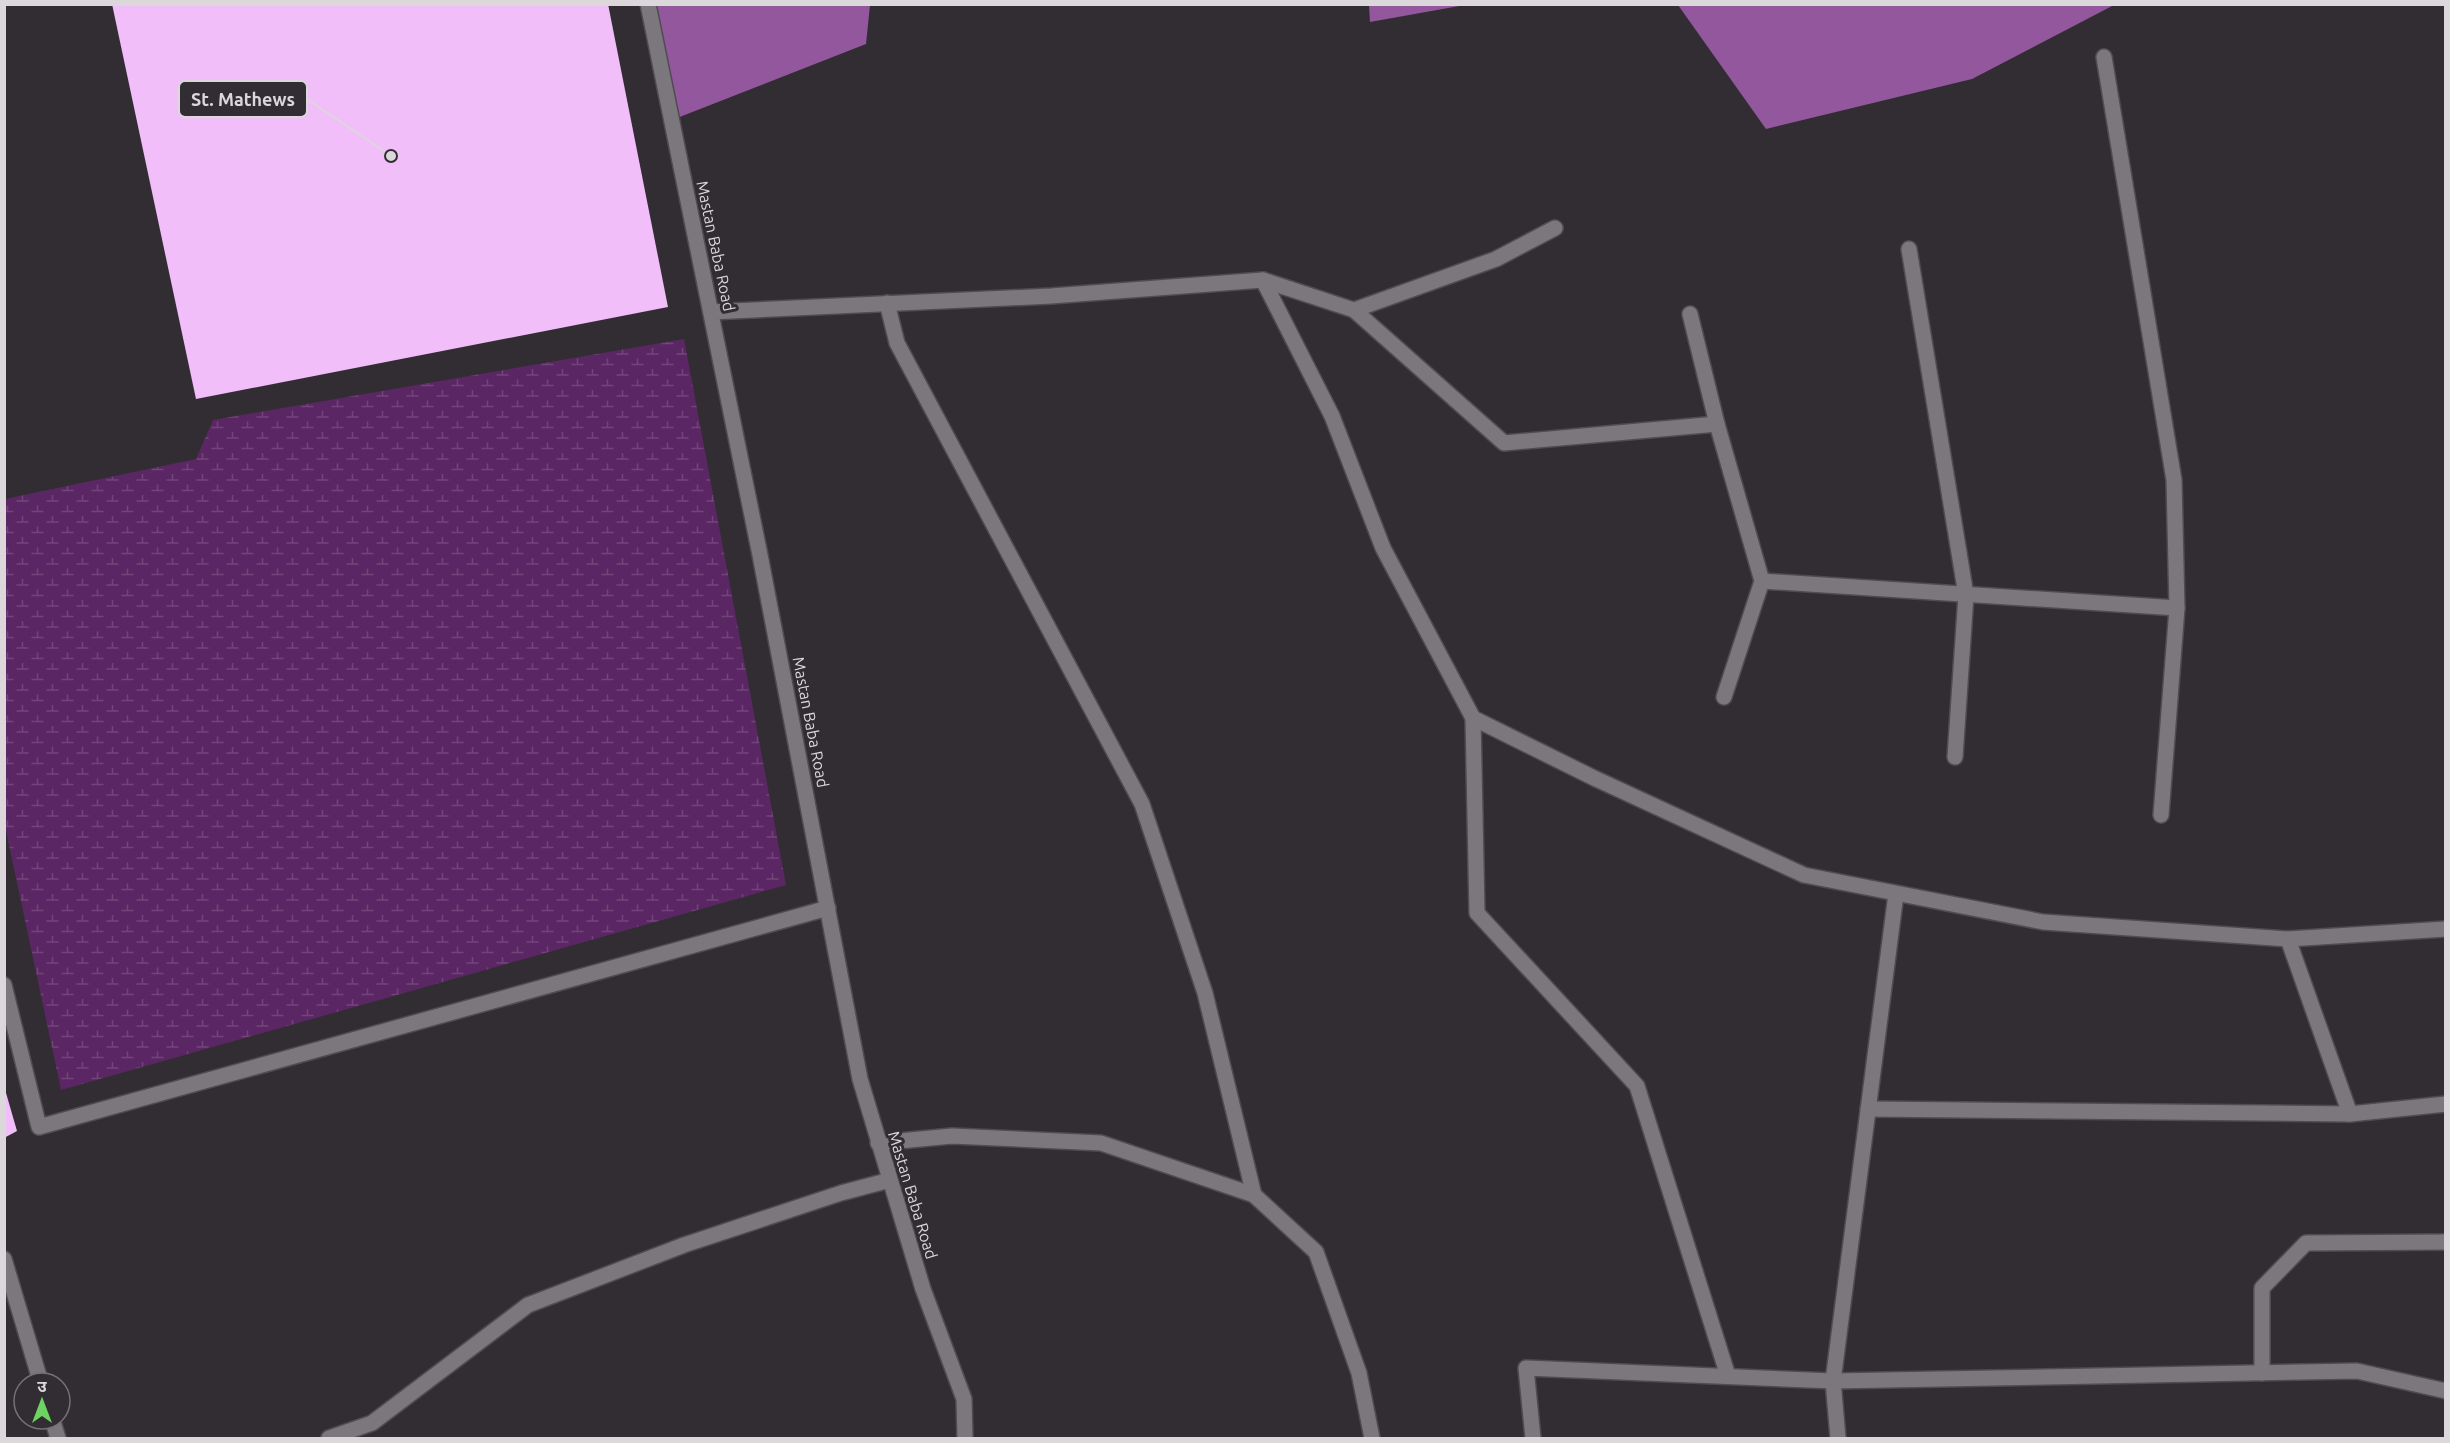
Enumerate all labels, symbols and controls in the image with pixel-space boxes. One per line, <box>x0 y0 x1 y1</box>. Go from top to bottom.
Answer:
callout: St. Mathews <box>179 81 307 117</box>
text: St. Mathews <box>191 89 295 109</box>
street label: Mastan Baba Road <box>693 179 739 313</box>
street label: Mastan Baba Road <box>789 655 833 789</box>
street label: Mastan Baba Road <box>885 1129 941 1261</box>
north arrow <box>12 1371 72 1431</box>
text: उ <box>37 1377 47 1395</box>

